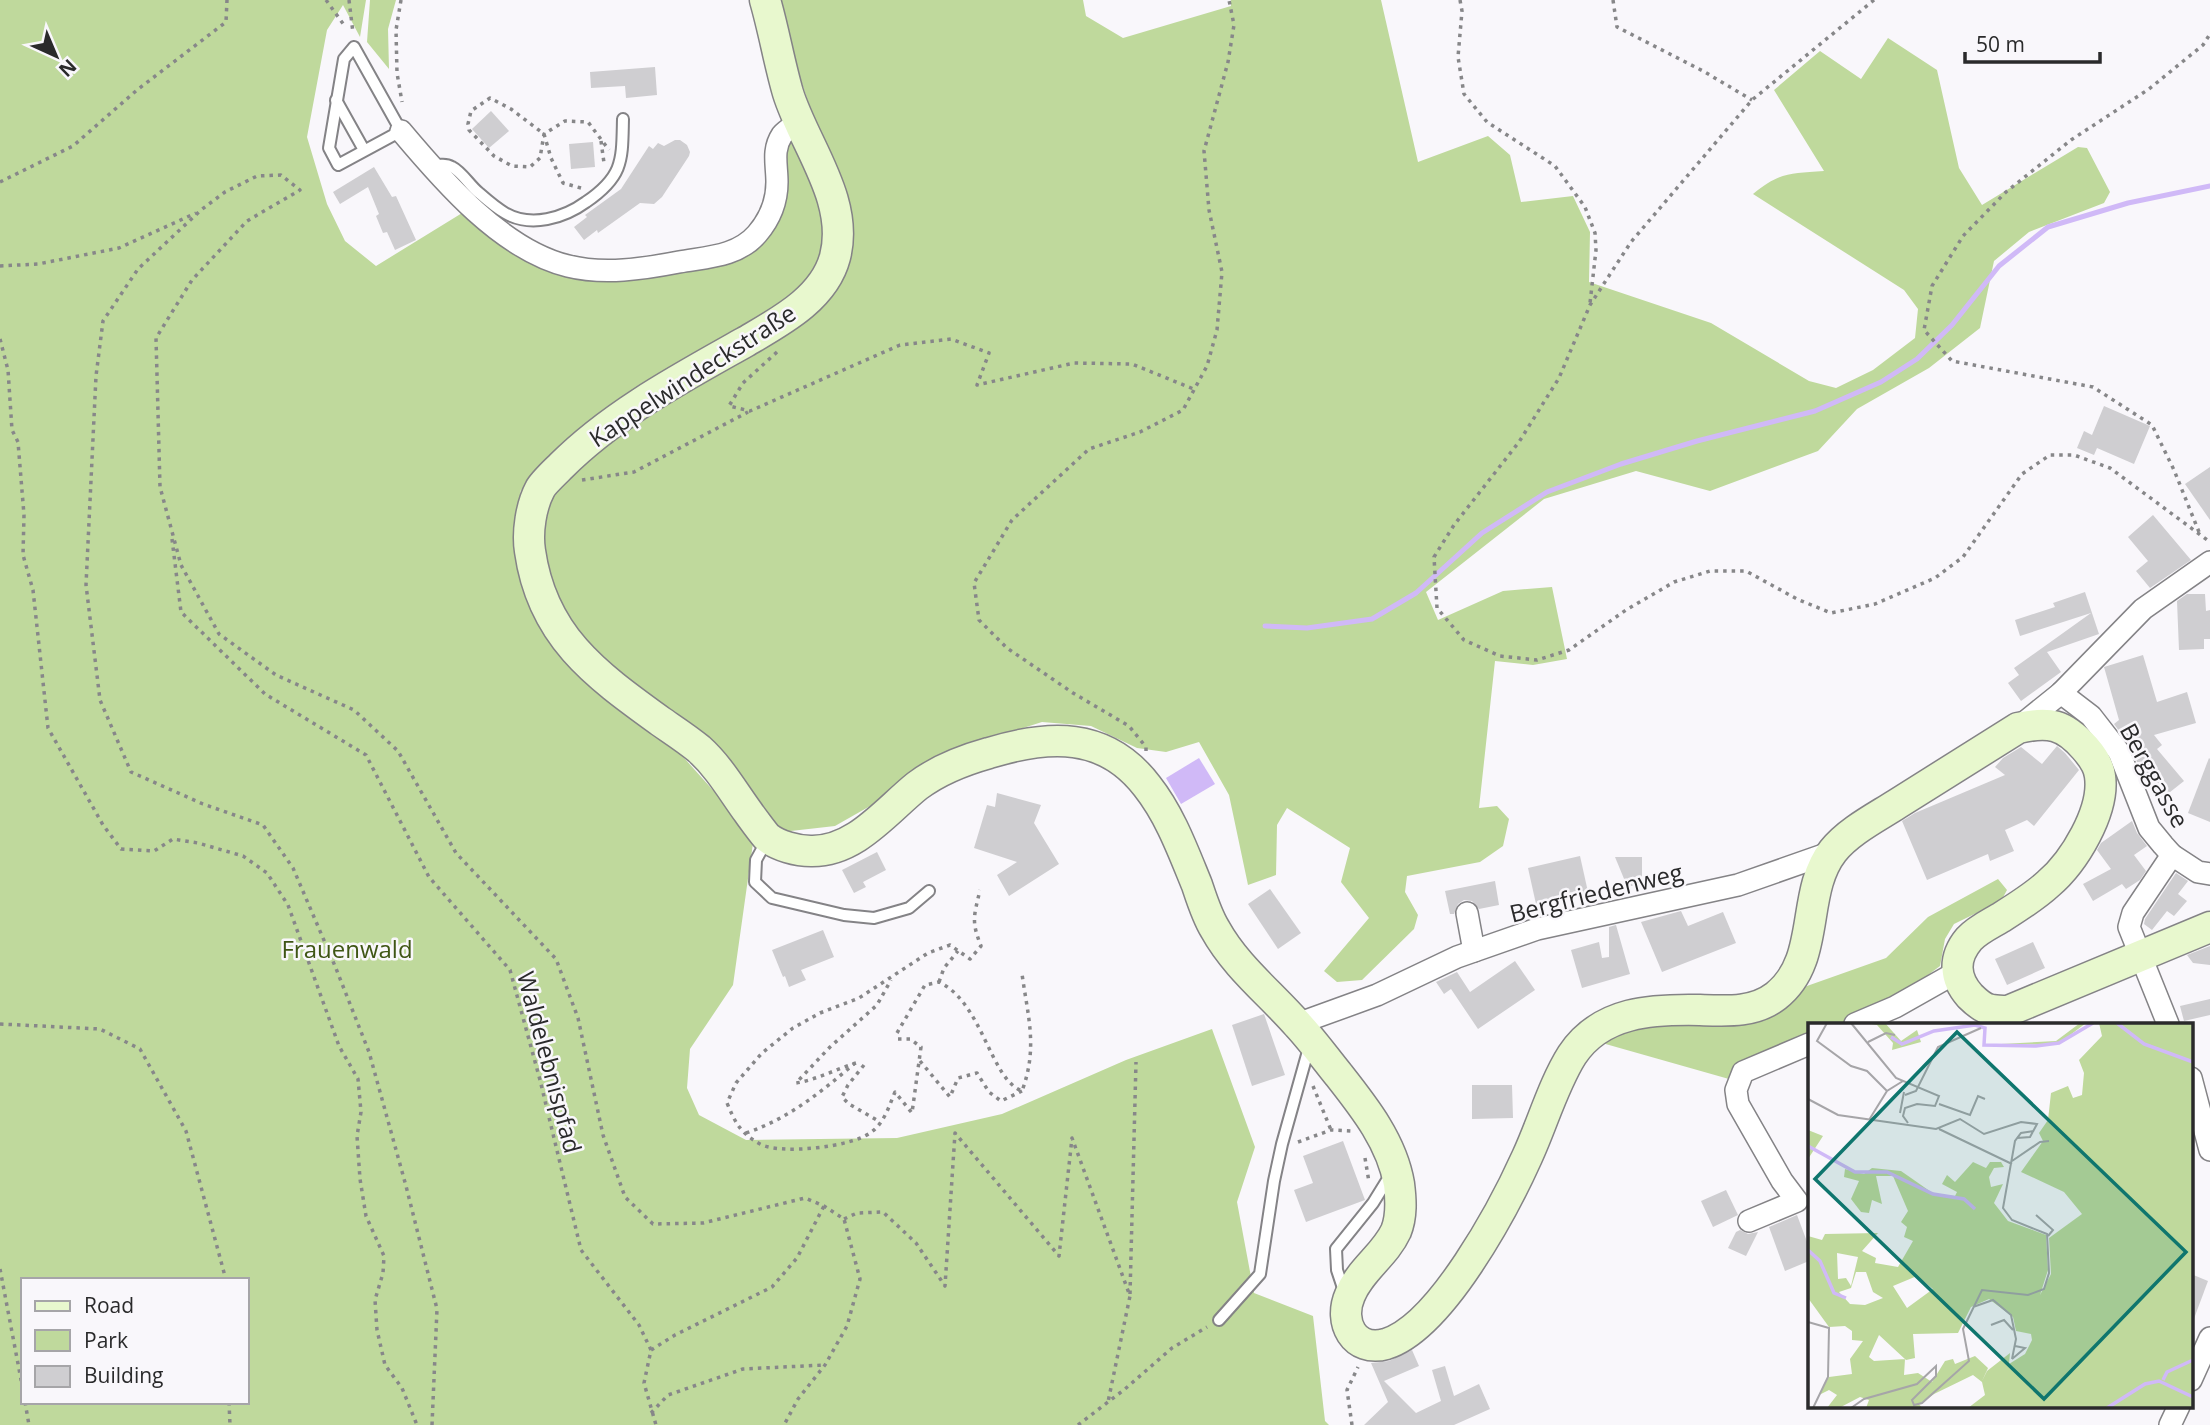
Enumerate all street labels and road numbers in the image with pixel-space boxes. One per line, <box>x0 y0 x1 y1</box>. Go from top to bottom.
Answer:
street label: Kappelwindeckstraße <box>582 296 802 454</box>
street label: Berggasse <box>2113 717 2197 833</box>
street label: Bergfriedenweg <box>1506 855 1686 929</box>
street label: Waldelebnispfad <box>510 967 590 1157</box>

